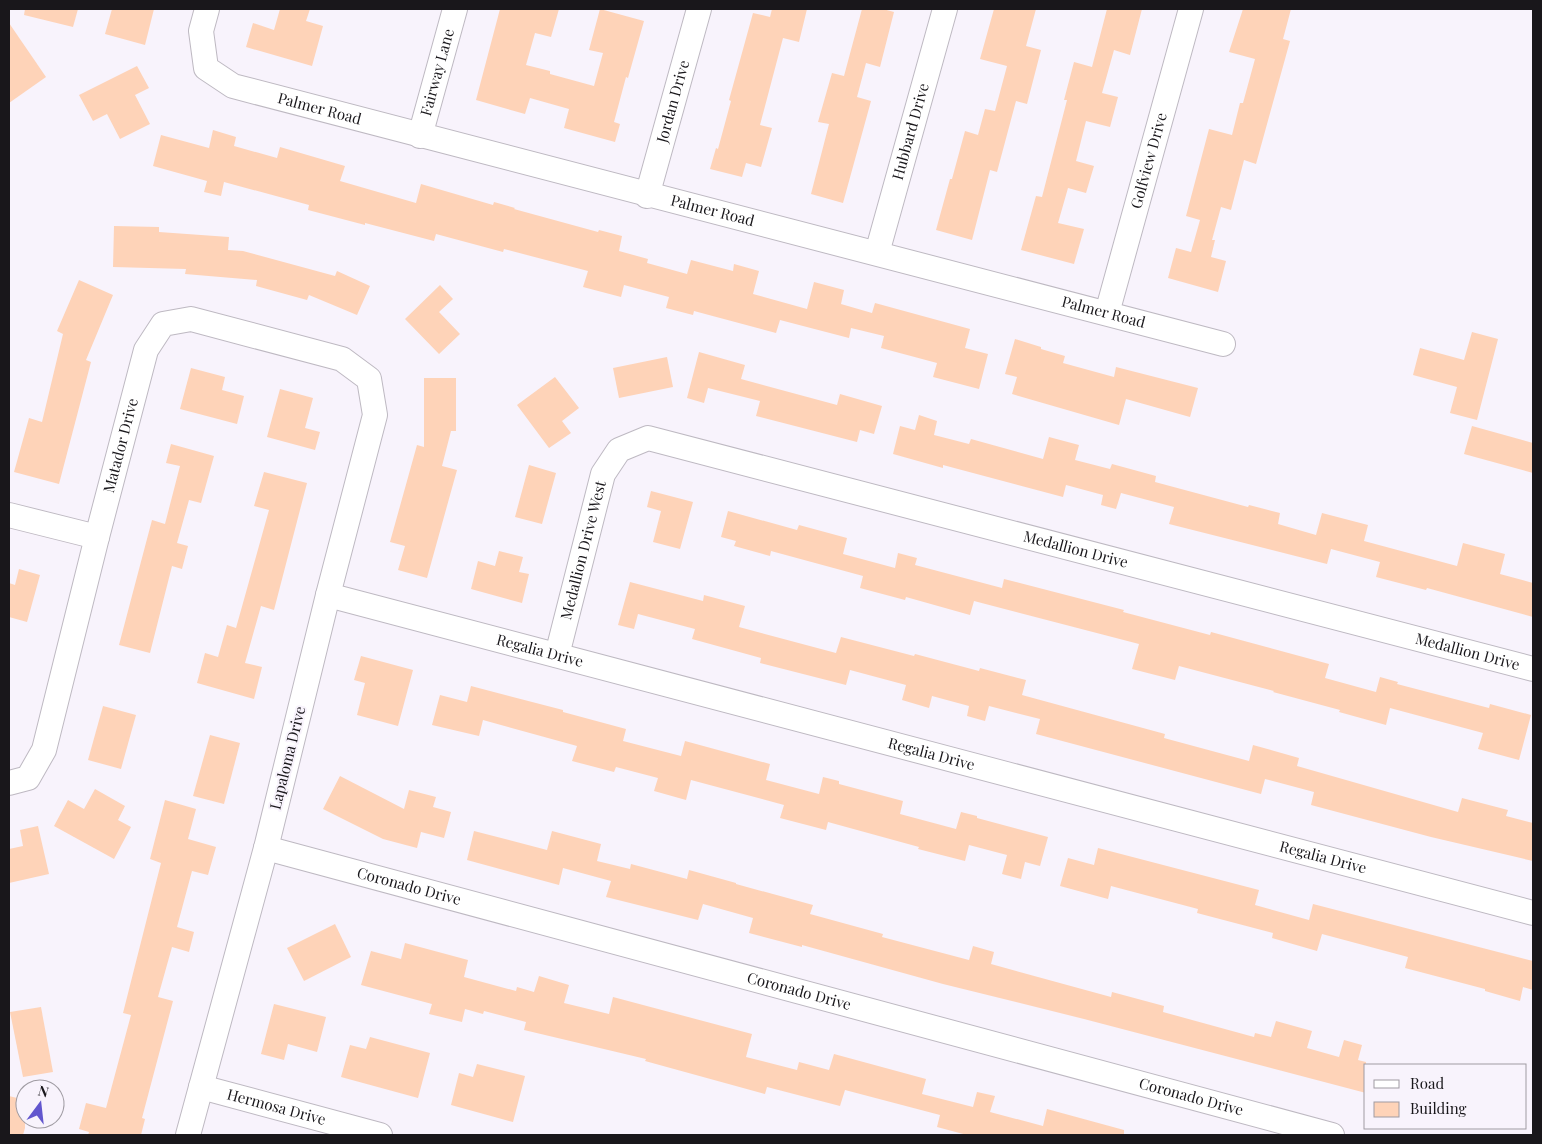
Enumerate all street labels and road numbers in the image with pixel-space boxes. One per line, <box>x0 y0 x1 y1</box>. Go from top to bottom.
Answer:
street label: Fairway Lane <box>415 26 458 118</box>
street label: Jordan Drive <box>651 58 693 146</box>
street label: Hubbard Drive <box>887 81 933 182</box>
street label: Palmer Road <box>276 87 364 129</box>
street label: Golfview Drive <box>1125 110 1171 211</box>
street label: Palmer Road <box>669 190 757 230</box>
street label: Palmer Road <box>1060 291 1148 332</box>
street label: Matador Drive <box>98 396 142 495</box>
street label: Medallion Drive West <box>555 478 610 622</box>
street label: Medallion Drive <box>1022 525 1130 572</box>
street label: Medallion Drive <box>1413 628 1522 674</box>
street label: Regalia Drive <box>494 629 586 671</box>
street label: Lapaloma Drive <box>265 704 310 812</box>
street label: Regalia Drive <box>886 732 977 774</box>
street label: Regalia Drive <box>1278 836 1369 878</box>
street label: Coronado Drive <box>355 862 463 909</box>
street label: Coronado Drive <box>745 967 854 1014</box>
street label: Coronado Drive <box>1137 1073 1246 1120</box>
street label: Hermosa Drive <box>225 1083 328 1129</box>

